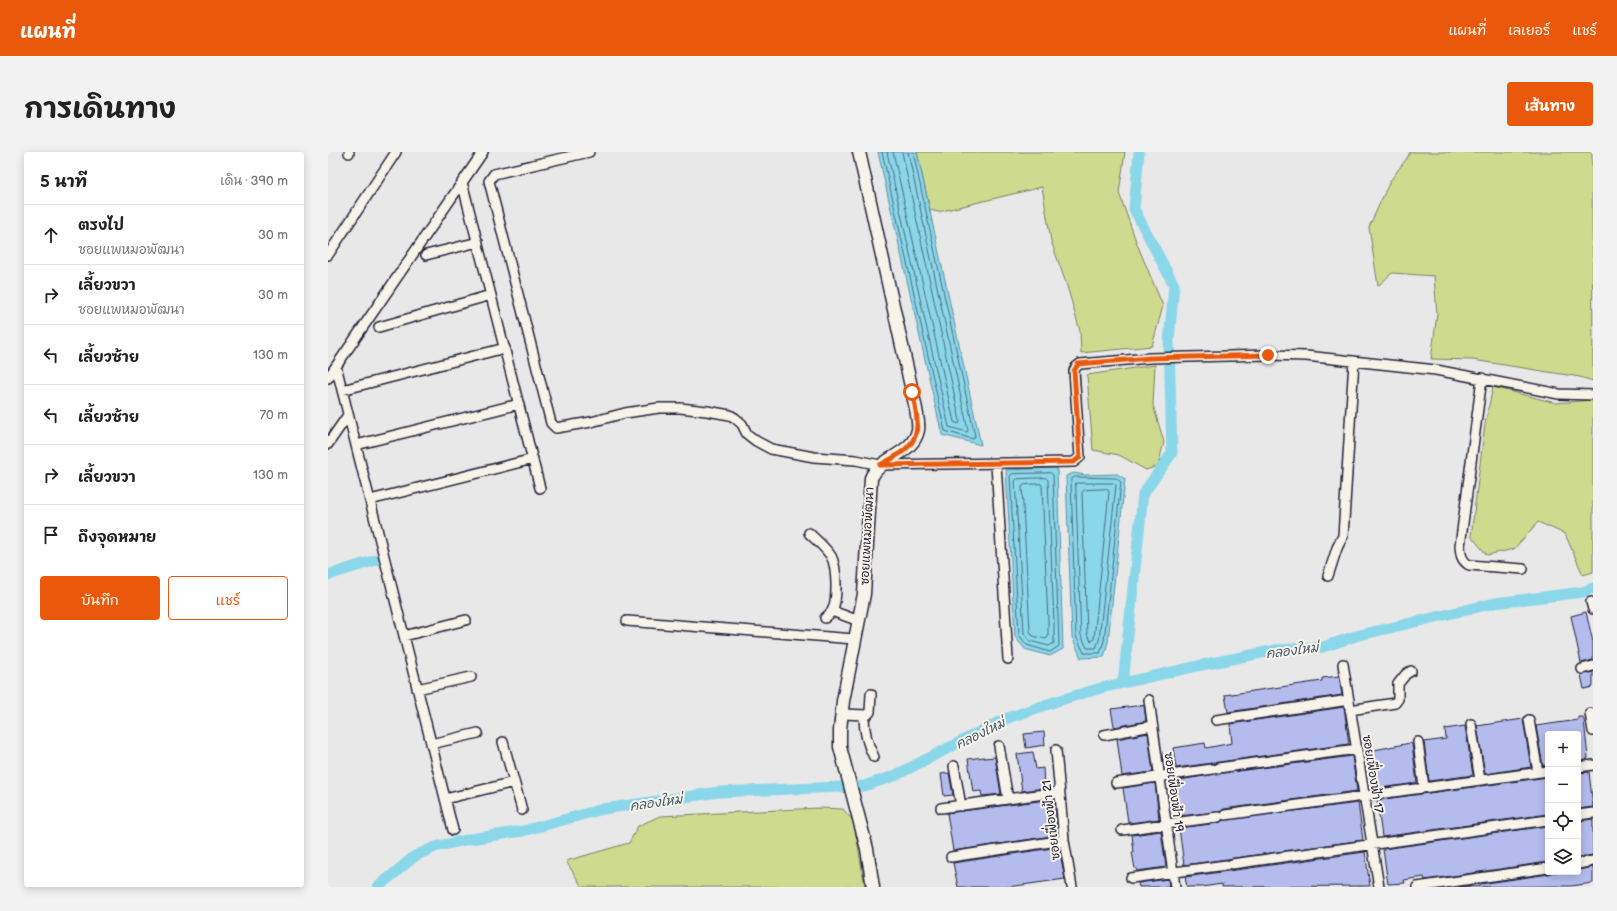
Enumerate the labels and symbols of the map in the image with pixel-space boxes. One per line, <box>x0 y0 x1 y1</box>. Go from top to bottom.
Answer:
route end <box>1259 346 1277 364</box>
route start <box>903 383 921 401</box>
street label: ซอยแพหมอพัฒนา <box>857 487 878 586</box>
water label: คลองใหม่ <box>1265 638 1322 662</box>
water label: คลองใหม่ <box>953 713 1010 753</box>
street label: ซอยเฟื่องฟ้า 17 <box>1359 733 1390 815</box>
street label: ซอยเฟื่องฟ้า 19 <box>1160 751 1190 833</box>
street label: ซอยเฟื่องฟ้า 21 <box>1035 779 1064 861</box>
water label: คลองใหม่ <box>629 790 686 815</box>

